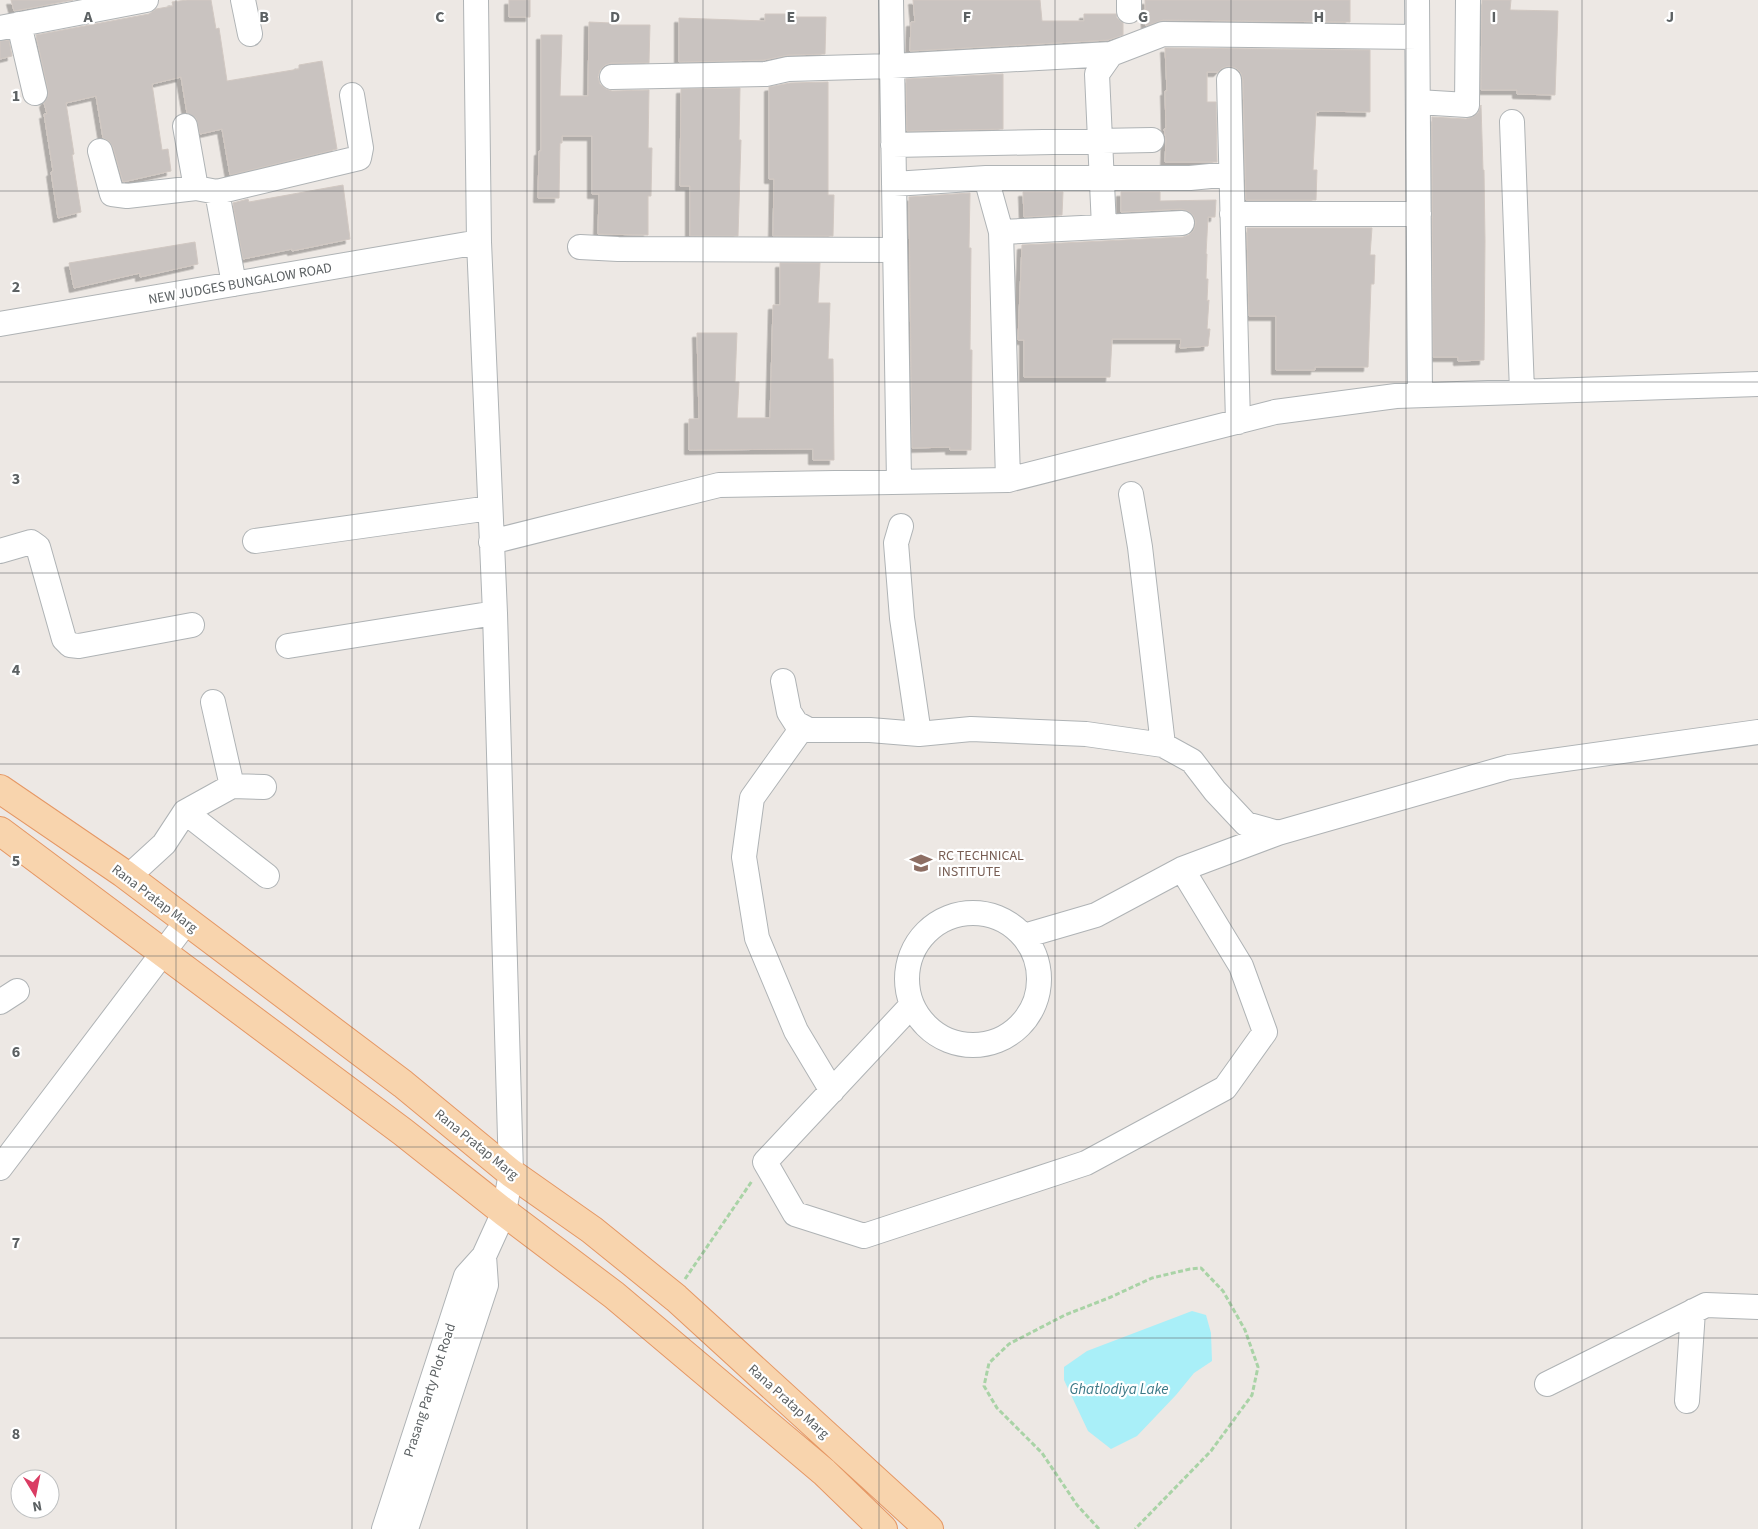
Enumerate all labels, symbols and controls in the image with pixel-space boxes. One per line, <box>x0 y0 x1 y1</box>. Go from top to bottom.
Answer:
text: A <box>82 6 93 28</box>
text: B <box>259 6 269 28</box>
text: C <box>435 6 445 28</box>
text: D <box>610 6 620 28</box>
text: E <box>787 6 795 28</box>
text: F <box>963 6 971 28</box>
text: G <box>1138 6 1148 28</box>
text: H <box>1314 6 1324 28</box>
text: I <box>1492 6 1496 28</box>
text: J <box>1666 6 1674 28</box>
text: 1 <box>12 85 20 107</box>
street label: NEW JUDGES BUNGALOW ROAD <box>147 258 334 310</box>
text: 2 <box>12 276 20 298</box>
text: 3 <box>12 468 20 490</box>
text: 4 <box>12 659 21 681</box>
place label: RC TECHNICAL INSTITUTE <box>938 846 1024 882</box>
text: 5 <box>12 850 20 872</box>
school or university icon: RC TECHNICAL INSTITUTE <box>908 850 934 876</box>
street label: Rana Pratap Marg <box>107 860 201 938</box>
text: 6 <box>12 1041 20 1063</box>
street label: Rana Pratap Marg <box>430 1105 523 1185</box>
text: 7 <box>12 1232 20 1254</box>
street label: Prasang Party Plot Road <box>399 1321 461 1460</box>
street label: Rana Pratap Marg <box>743 1360 833 1444</box>
water label: Ghatlodiya Lake <box>1069 1379 1169 1400</box>
text: 8 <box>12 1423 20 1445</box>
north arrow <box>10 1469 60 1519</box>
text: N <box>31 1495 43 1516</box>

